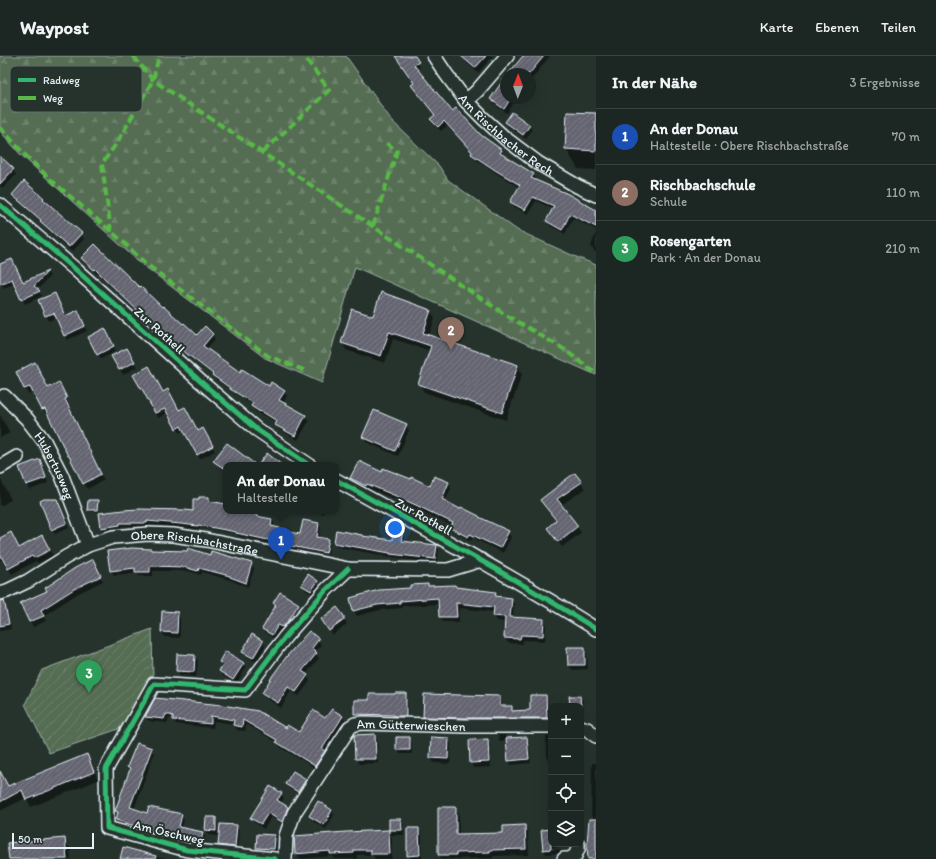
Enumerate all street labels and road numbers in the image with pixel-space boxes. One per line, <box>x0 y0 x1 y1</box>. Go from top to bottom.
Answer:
street label: Am Rischbacher Rech <box>455 91 557 179</box>
street label: Zur Rothell <box>131 304 188 357</box>
street label: Hubertusweg <box>31 429 77 502</box>
street label: Zur Rothell <box>393 495 455 538</box>
street label: Obere Rischbachstraße <box>130 527 259 558</box>
street label: Am Gütterwieschen <box>356 716 467 734</box>
street label: Am Öschweg <box>132 817 206 848</box>

